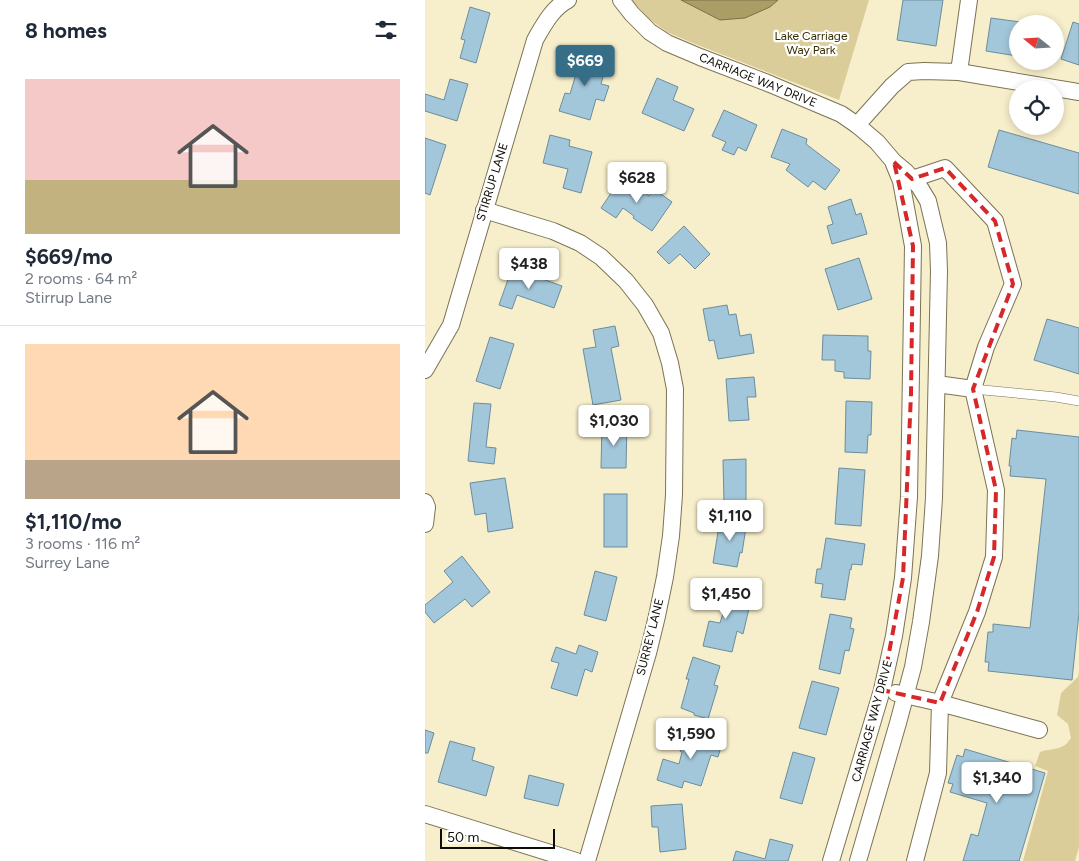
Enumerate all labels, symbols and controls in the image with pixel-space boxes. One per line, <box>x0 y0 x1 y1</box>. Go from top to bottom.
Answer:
north arrow <box>1009 15 1064 70</box>
map controls <box>1009 15 1064 135</box>
icon: filters <box>372 16 400 44</box>
text: 8 homes <box>25 18 107 43</box>
park label: Lake Carriage Way Park <box>775 29 848 57</box>
pin: $669 <box>555 44 615 87</box>
street label: CARRIAGE WAY DRIVE <box>697 50 819 110</box>
text: $669 <box>567 51 603 70</box>
button: locate <box>1009 80 1064 135</box>
icon: home <box>168 111 258 201</box>
street label: STIRRUP LANE <box>473 141 511 223</box>
pin: $628 <box>607 162 667 204</box>
text: $628 <box>618 168 656 187</box>
text: $669/mo <box>25 244 113 269</box>
pin: $438 <box>499 248 559 290</box>
text: $438 <box>510 254 548 273</box>
text: 2 rooms · 64 m² <box>25 269 137 288</box>
text: Stirrup Lane <box>25 288 112 307</box>
icon: home <box>168 377 258 467</box>
pin: $1,030 <box>573 404 655 447</box>
text: $1,030 <box>589 411 639 430</box>
pin: $1,110 <box>689 500 771 542</box>
text: $1,110 <box>708 506 752 525</box>
text: $1,110/mo <box>25 509 122 534</box>
text: 3 rooms · 116 m² <box>25 534 140 553</box>
text: Surrey Lane <box>25 553 110 572</box>
pin: $1,450 <box>685 578 767 620</box>
text: $1,450 <box>701 584 751 603</box>
street label: SURREY LANE <box>634 597 666 677</box>
street label: CARRIAGE WAY DRIVE <box>849 658 895 784</box>
pin: $1,590 <box>650 718 732 760</box>
text: $1,590 <box>667 724 715 743</box>
pin: $1,340 <box>956 762 1038 804</box>
text: $1,340 <box>972 768 1022 787</box>
scale bar <box>440 826 555 849</box>
text: 50 m <box>447 829 479 846</box>

